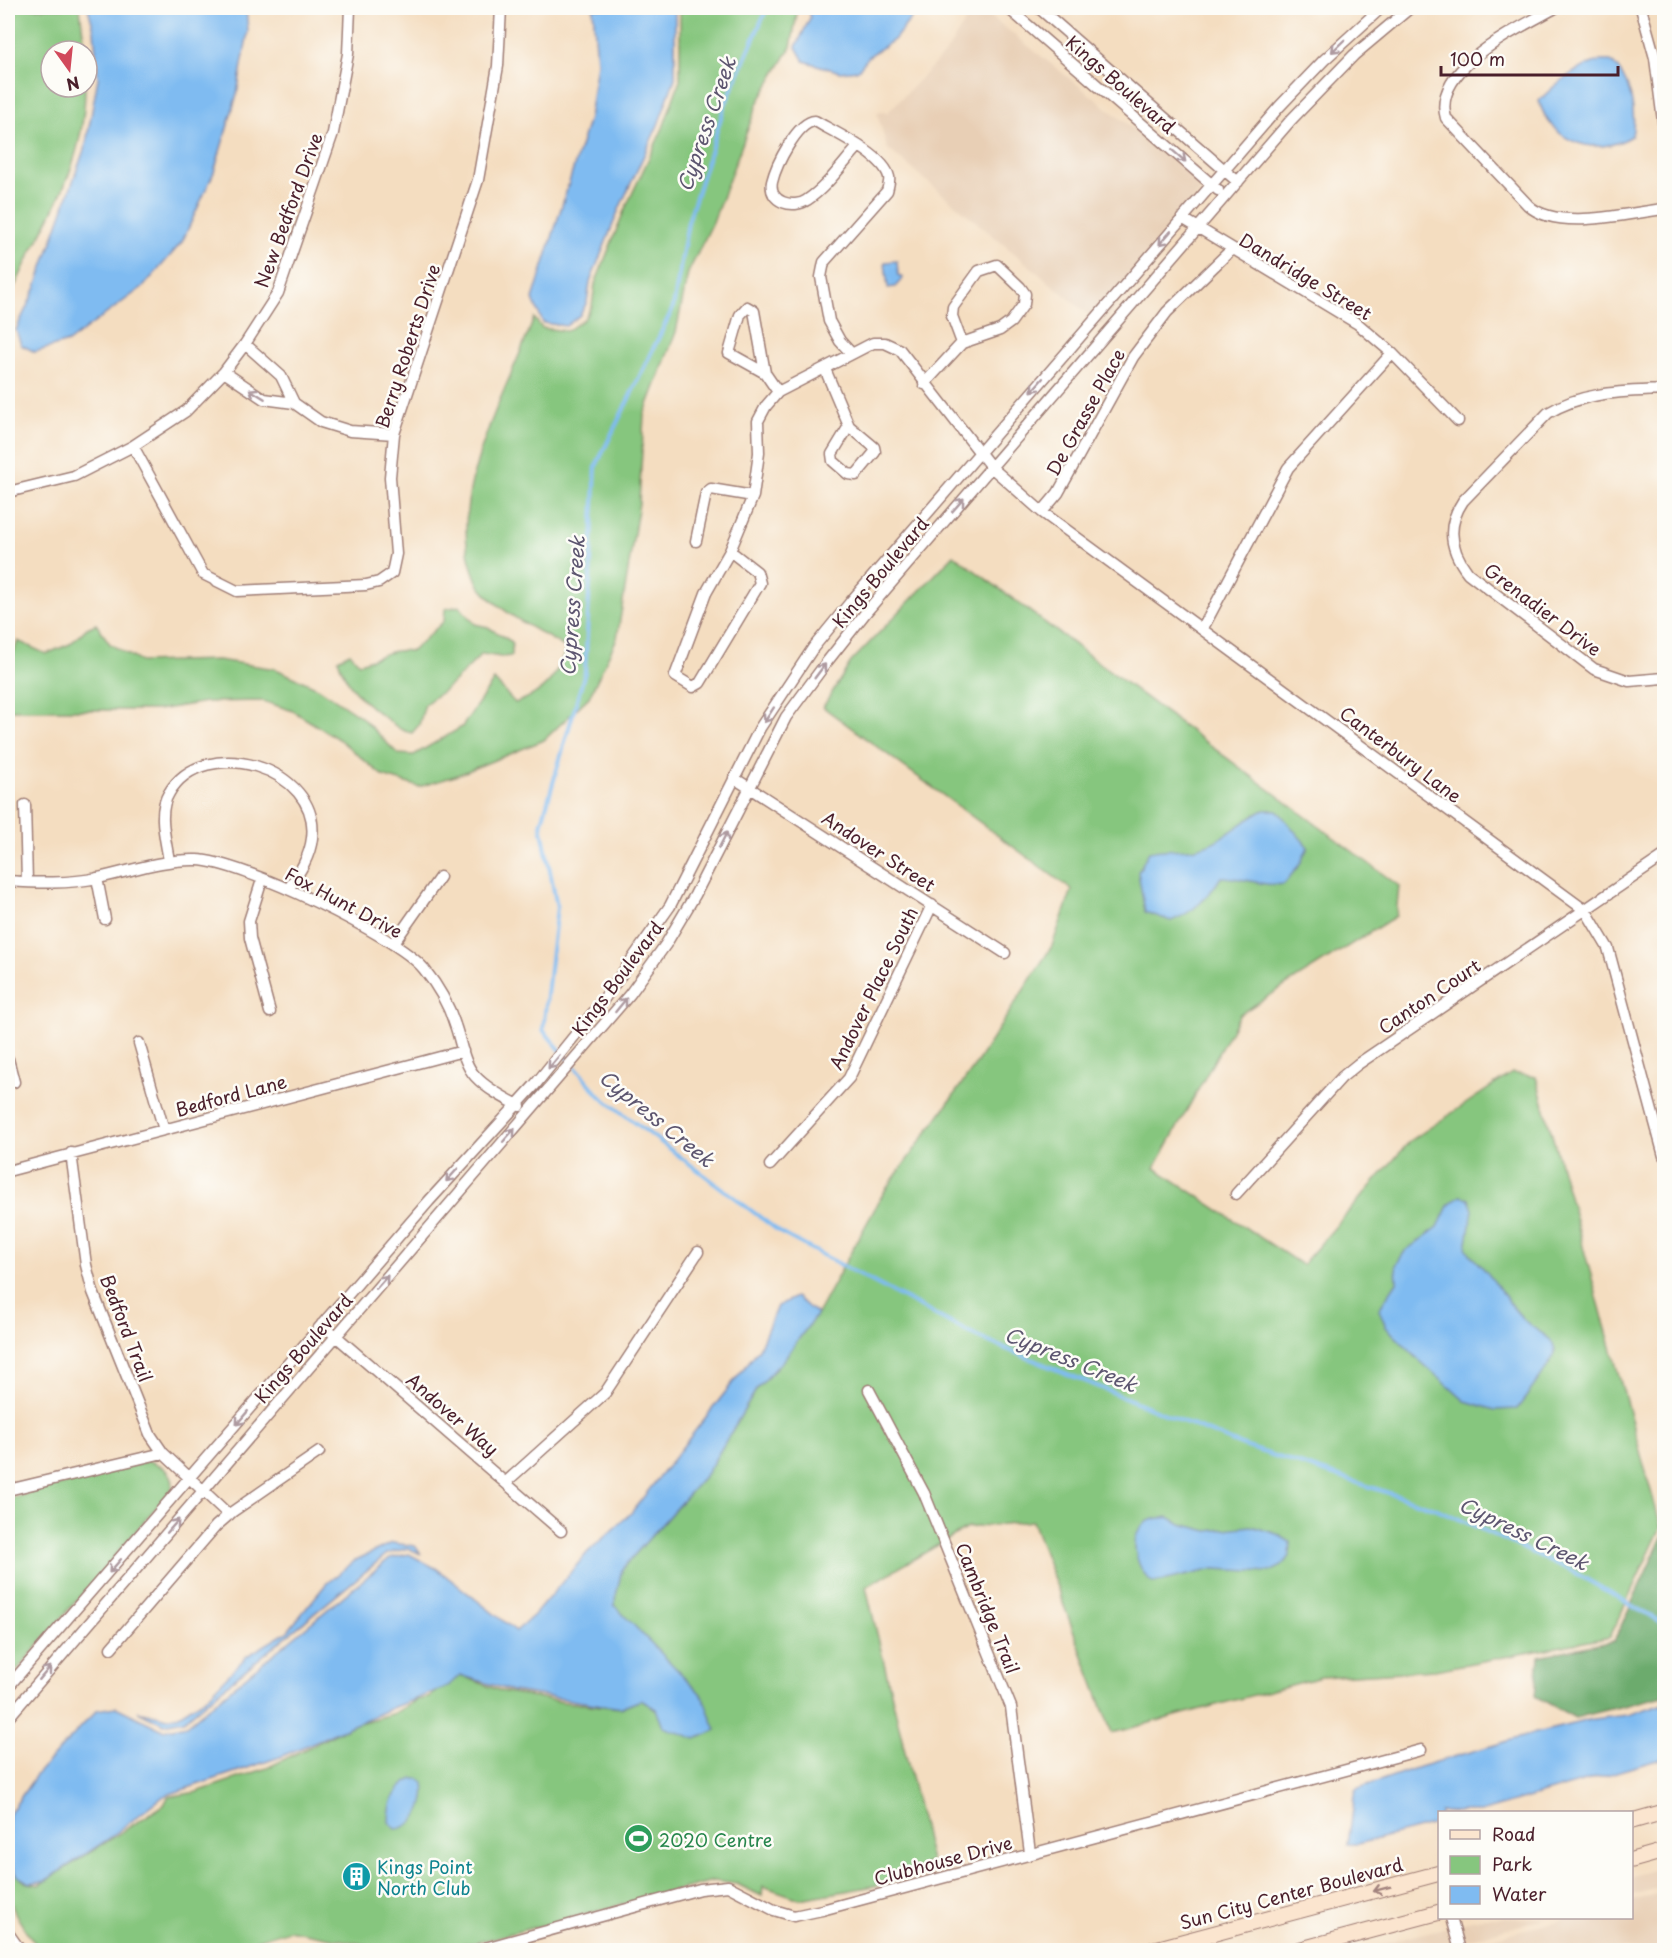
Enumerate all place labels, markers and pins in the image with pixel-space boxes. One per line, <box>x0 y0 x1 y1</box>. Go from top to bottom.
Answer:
sports icon: 2020 Centre <box>622 1823 654 1855</box>
place label: 2020 Centre <box>659 1826 772 1853</box>
place label: Kings Point North Club <box>377 1853 473 1901</box>
building icon: Kings Point North Club <box>340 1860 372 1892</box>

